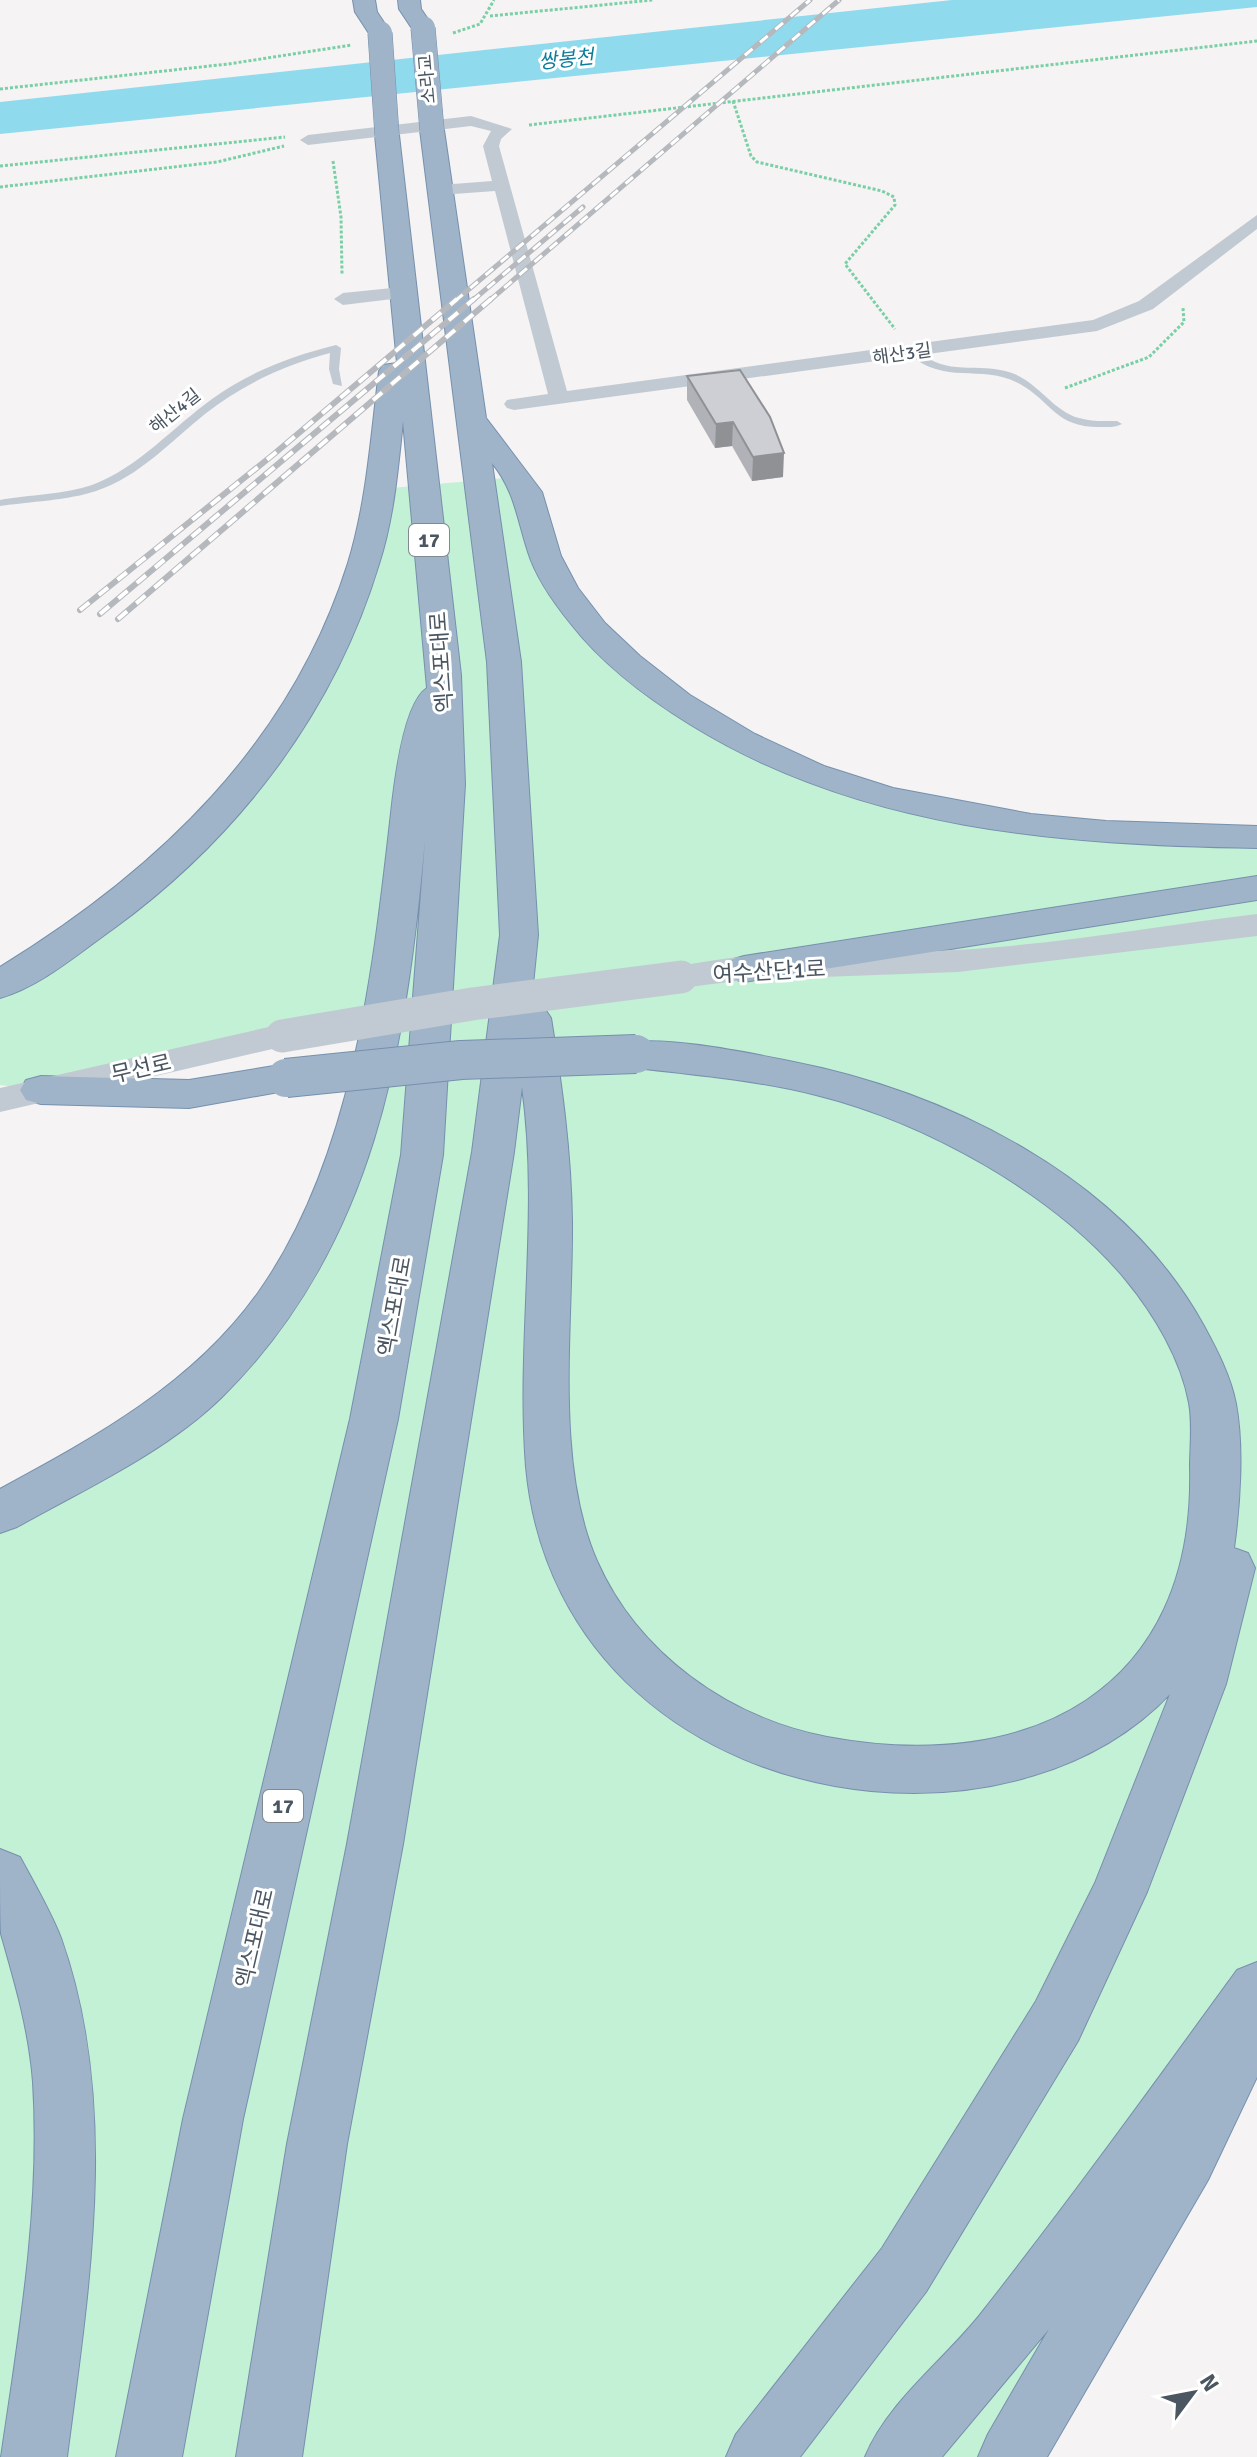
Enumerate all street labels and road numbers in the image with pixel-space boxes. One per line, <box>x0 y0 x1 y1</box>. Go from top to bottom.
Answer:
street label: 소라교 <box>414 53 440 105</box>
street label: 해산3길 <box>871 339 933 369</box>
street label: 해산4길 <box>145 384 205 438</box>
road number: 17 <box>409 524 449 556</box>
street label: 엑스포대로 <box>425 611 458 713</box>
street label: 여수산단1로 <box>712 955 826 988</box>
street label: 무선로 <box>108 1049 174 1088</box>
street label: 엑스포대로 <box>372 1254 417 1358</box>
road number: 17 <box>263 1790 303 1822</box>
street label: 엑스포대로 <box>230 1886 279 1990</box>

